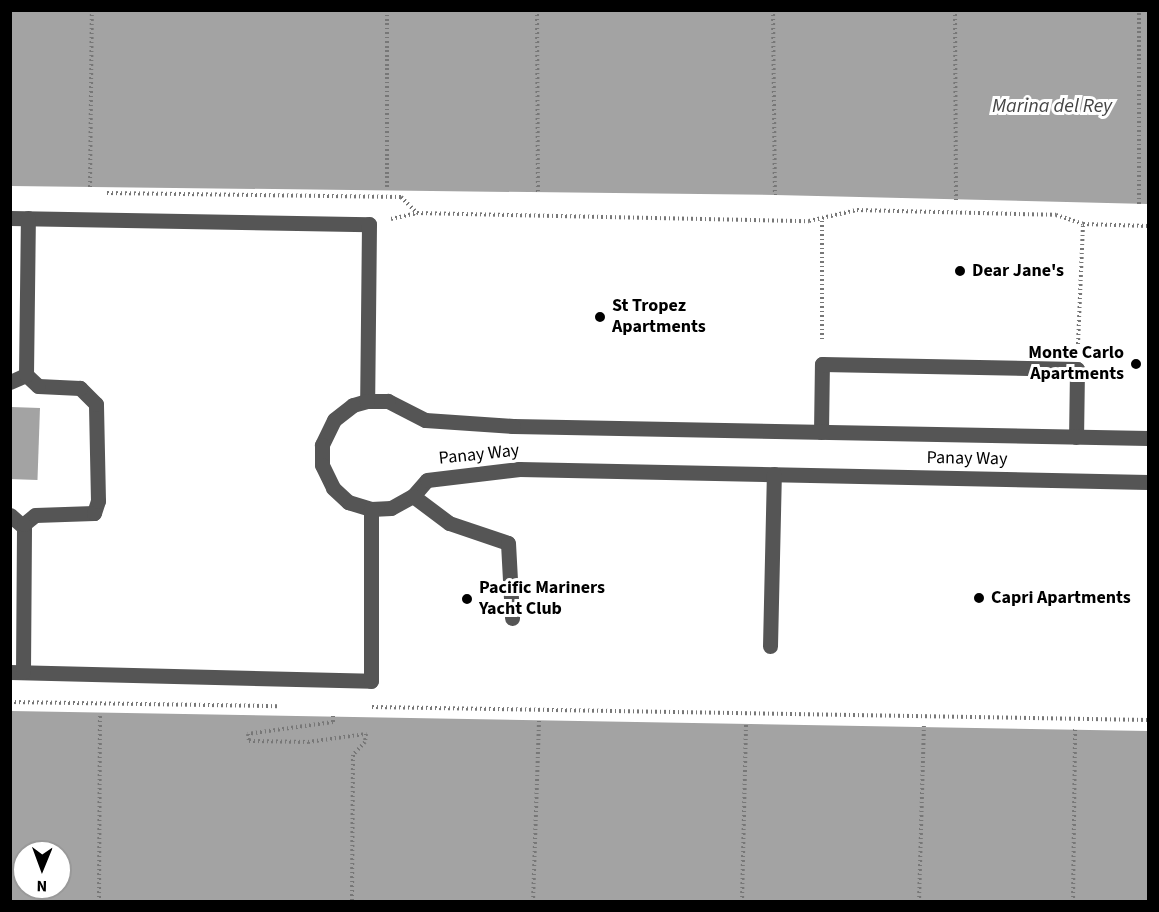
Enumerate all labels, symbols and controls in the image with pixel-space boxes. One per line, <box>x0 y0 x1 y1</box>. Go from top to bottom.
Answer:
water label: Marina del Rey <box>992 94 1112 118</box>
place label: Dear Jane's <box>972 260 1064 282</box>
marker: Dear Jane's <box>953 264 967 278</box>
place label: St Tropez Apartments <box>612 296 706 338</box>
marker: St Tropez Apartments <box>593 310 607 324</box>
place label: Monte Carlo Apartments <box>1028 343 1124 386</box>
marker: Monte Carlo Apartments <box>1129 357 1143 371</box>
street label: Panay Way <box>438 440 520 470</box>
street label: Panay Way <box>926 447 1008 471</box>
place label: Pacific Mariners Yacht Club <box>479 578 605 620</box>
place label: Capri Apartments <box>991 587 1131 609</box>
marker: Capri Apartments <box>972 591 986 605</box>
marker: Pacific Mariners Yacht Club <box>460 592 474 606</box>
north arrow <box>12 840 72 900</box>
text: N <box>36 875 47 897</box>

